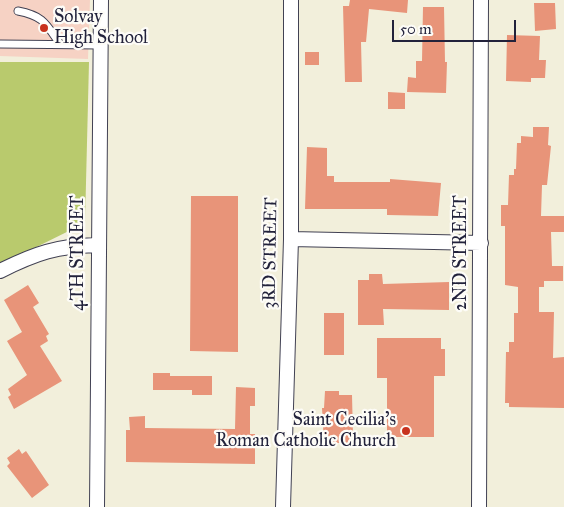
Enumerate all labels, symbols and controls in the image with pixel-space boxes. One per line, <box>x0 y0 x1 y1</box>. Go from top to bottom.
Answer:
place label: Solvay High School <box>54 7 148 50</box>
scale bar <box>394 10 518 42</box>
text: 50 m <box>400 20 432 38</box>
marker: Solvay High School <box>38 22 50 34</box>
street label: 4TH STREET <box>68 195 90 311</box>
street label: 2ND STREET <box>451 195 473 311</box>
street label: 3RD STREET <box>259 197 283 309</box>
place label: Saint Cecilia's Roman Catholic Church <box>215 410 396 452</box>
marker: Saint Cecilia's Roman Catholic Church <box>400 425 412 437</box>

